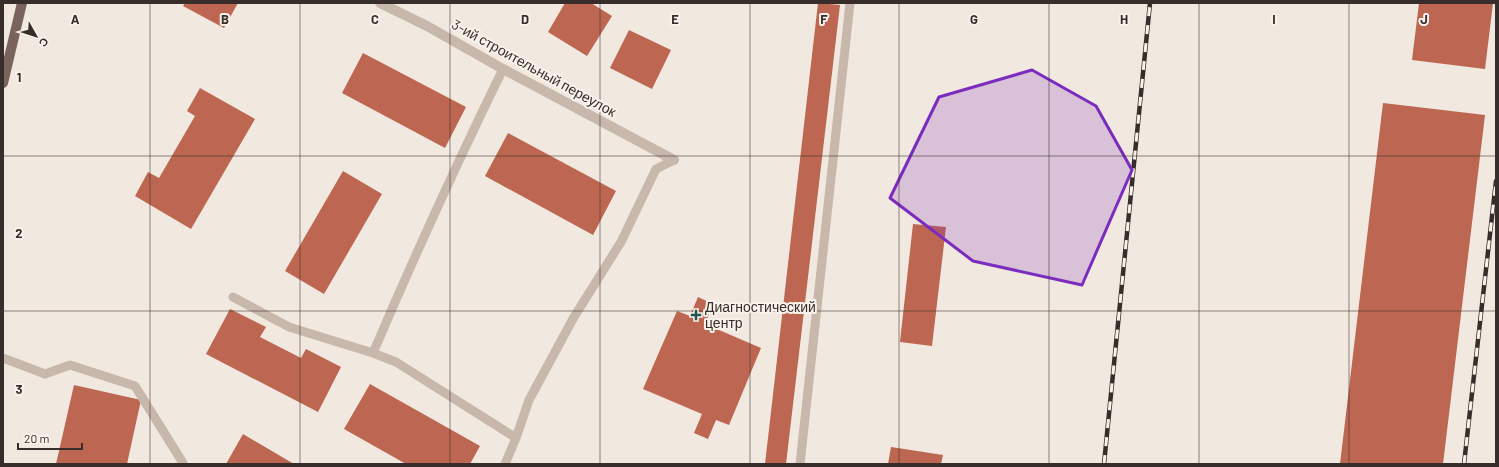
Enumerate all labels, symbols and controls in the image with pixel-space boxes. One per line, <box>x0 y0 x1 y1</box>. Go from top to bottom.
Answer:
text: A <box>71 11 80 27</box>
text: B <box>221 11 229 27</box>
text: C <box>371 11 379 27</box>
text: D <box>521 11 529 27</box>
text: E <box>671 11 679 27</box>
text: F <box>820 11 828 27</box>
text: G <box>970 11 978 27</box>
text: H <box>1120 11 1128 27</box>
text: I <box>1272 11 1276 27</box>
text: J <box>1420 11 1428 27</box>
street label: 3-ий строительный переулок <box>449 15 620 120</box>
north arrow <box>16 16 56 56</box>
text: С <box>37 35 52 50</box>
text: 1 <box>17 69 21 85</box>
text: 2 <box>15 225 23 241</box>
place label: Диагностический центр <box>705 298 816 331</box>
marker: Диагностический центр <box>690 309 702 321</box>
text: 3 <box>15 381 23 397</box>
scale bar <box>18 425 82 451</box>
text: 20 m <box>24 431 50 445</box>

